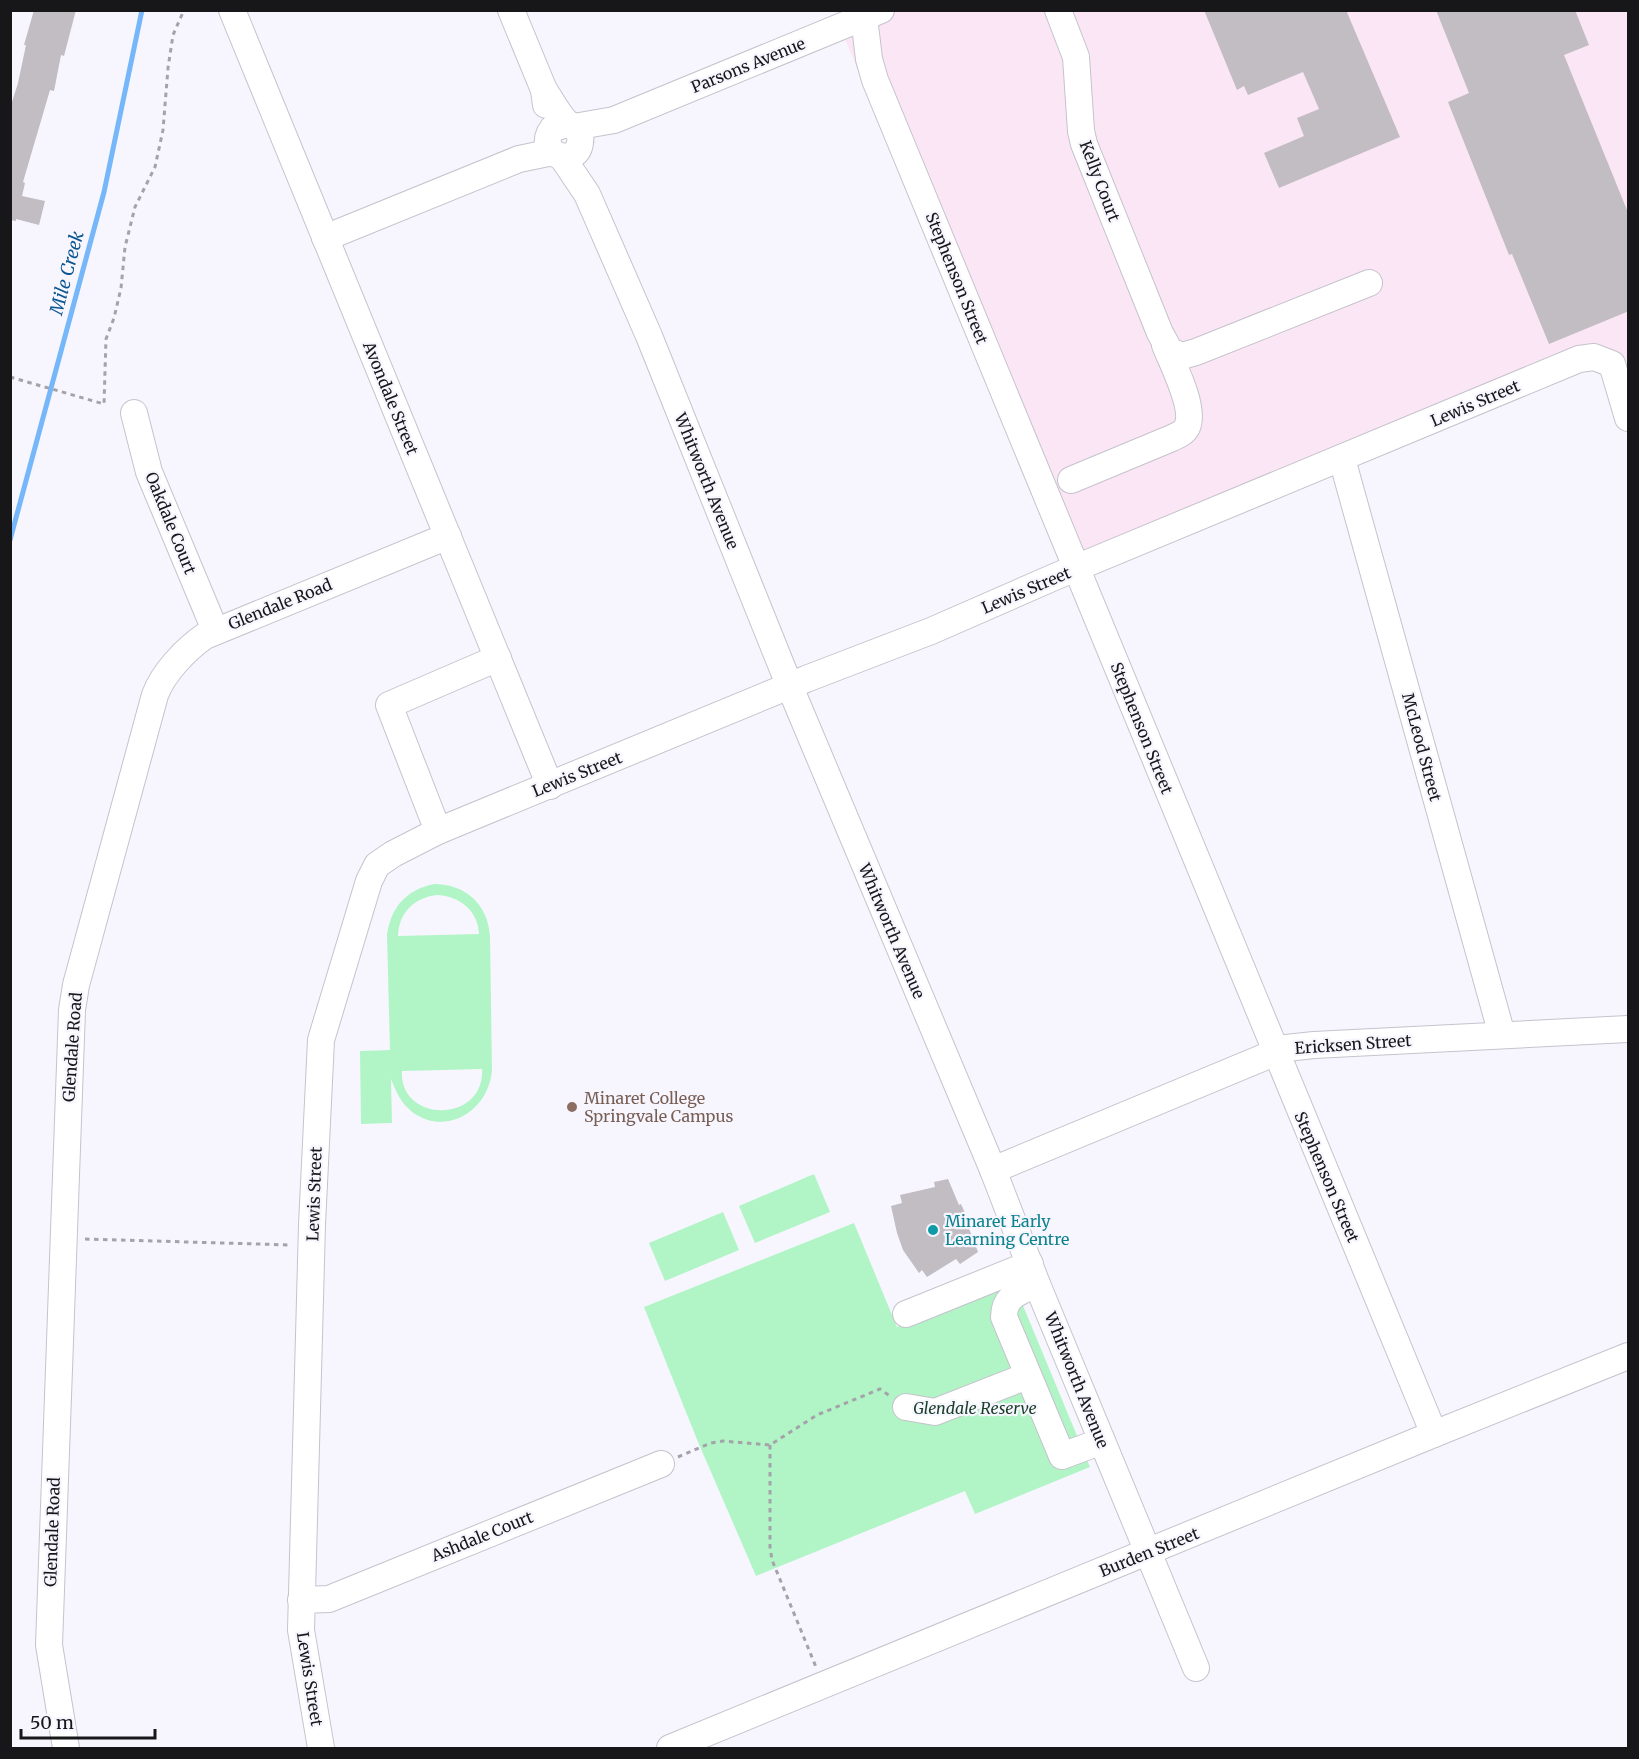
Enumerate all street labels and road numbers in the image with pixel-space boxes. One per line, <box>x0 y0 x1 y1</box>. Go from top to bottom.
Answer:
street label: Parsons Avenue <box>688 33 808 97</box>
street label: Kelly Court <box>1075 138 1125 225</box>
street label: Stephenson Street <box>921 209 993 347</box>
street label: Avondale Street <box>359 337 423 458</box>
street label: Lewis Street <box>1427 375 1523 431</box>
street label: Whitworth Avenue <box>670 409 743 552</box>
street label: Oakdale Court <box>141 469 201 578</box>
street label: Lewis Street <box>978 562 1074 618</box>
street label: Glendale Road <box>225 574 335 634</box>
street label: Stephenson Street <box>1106 659 1178 797</box>
street label: McLeod Street <box>1398 691 1446 804</box>
street label: Lewis Street <box>529 747 625 801</box>
street label: Whitworth Avenue <box>854 860 929 1002</box>
street label: Glendale Road <box>58 991 86 1103</box>
street label: Ericksen Street <box>1294 1030 1413 1058</box>
street label: Stephenson Street <box>1290 1109 1364 1246</box>
street label: Lewis Street <box>302 1145 326 1242</box>
street label: Whitworth Avenue <box>1040 1308 1113 1451</box>
street label: Glendale Road <box>40 1476 64 1587</box>
street label: Ashdale Court <box>427 1506 537 1566</box>
street label: Burden Street <box>1096 1523 1202 1581</box>
street label: Lewis Street <box>293 1631 327 1728</box>

